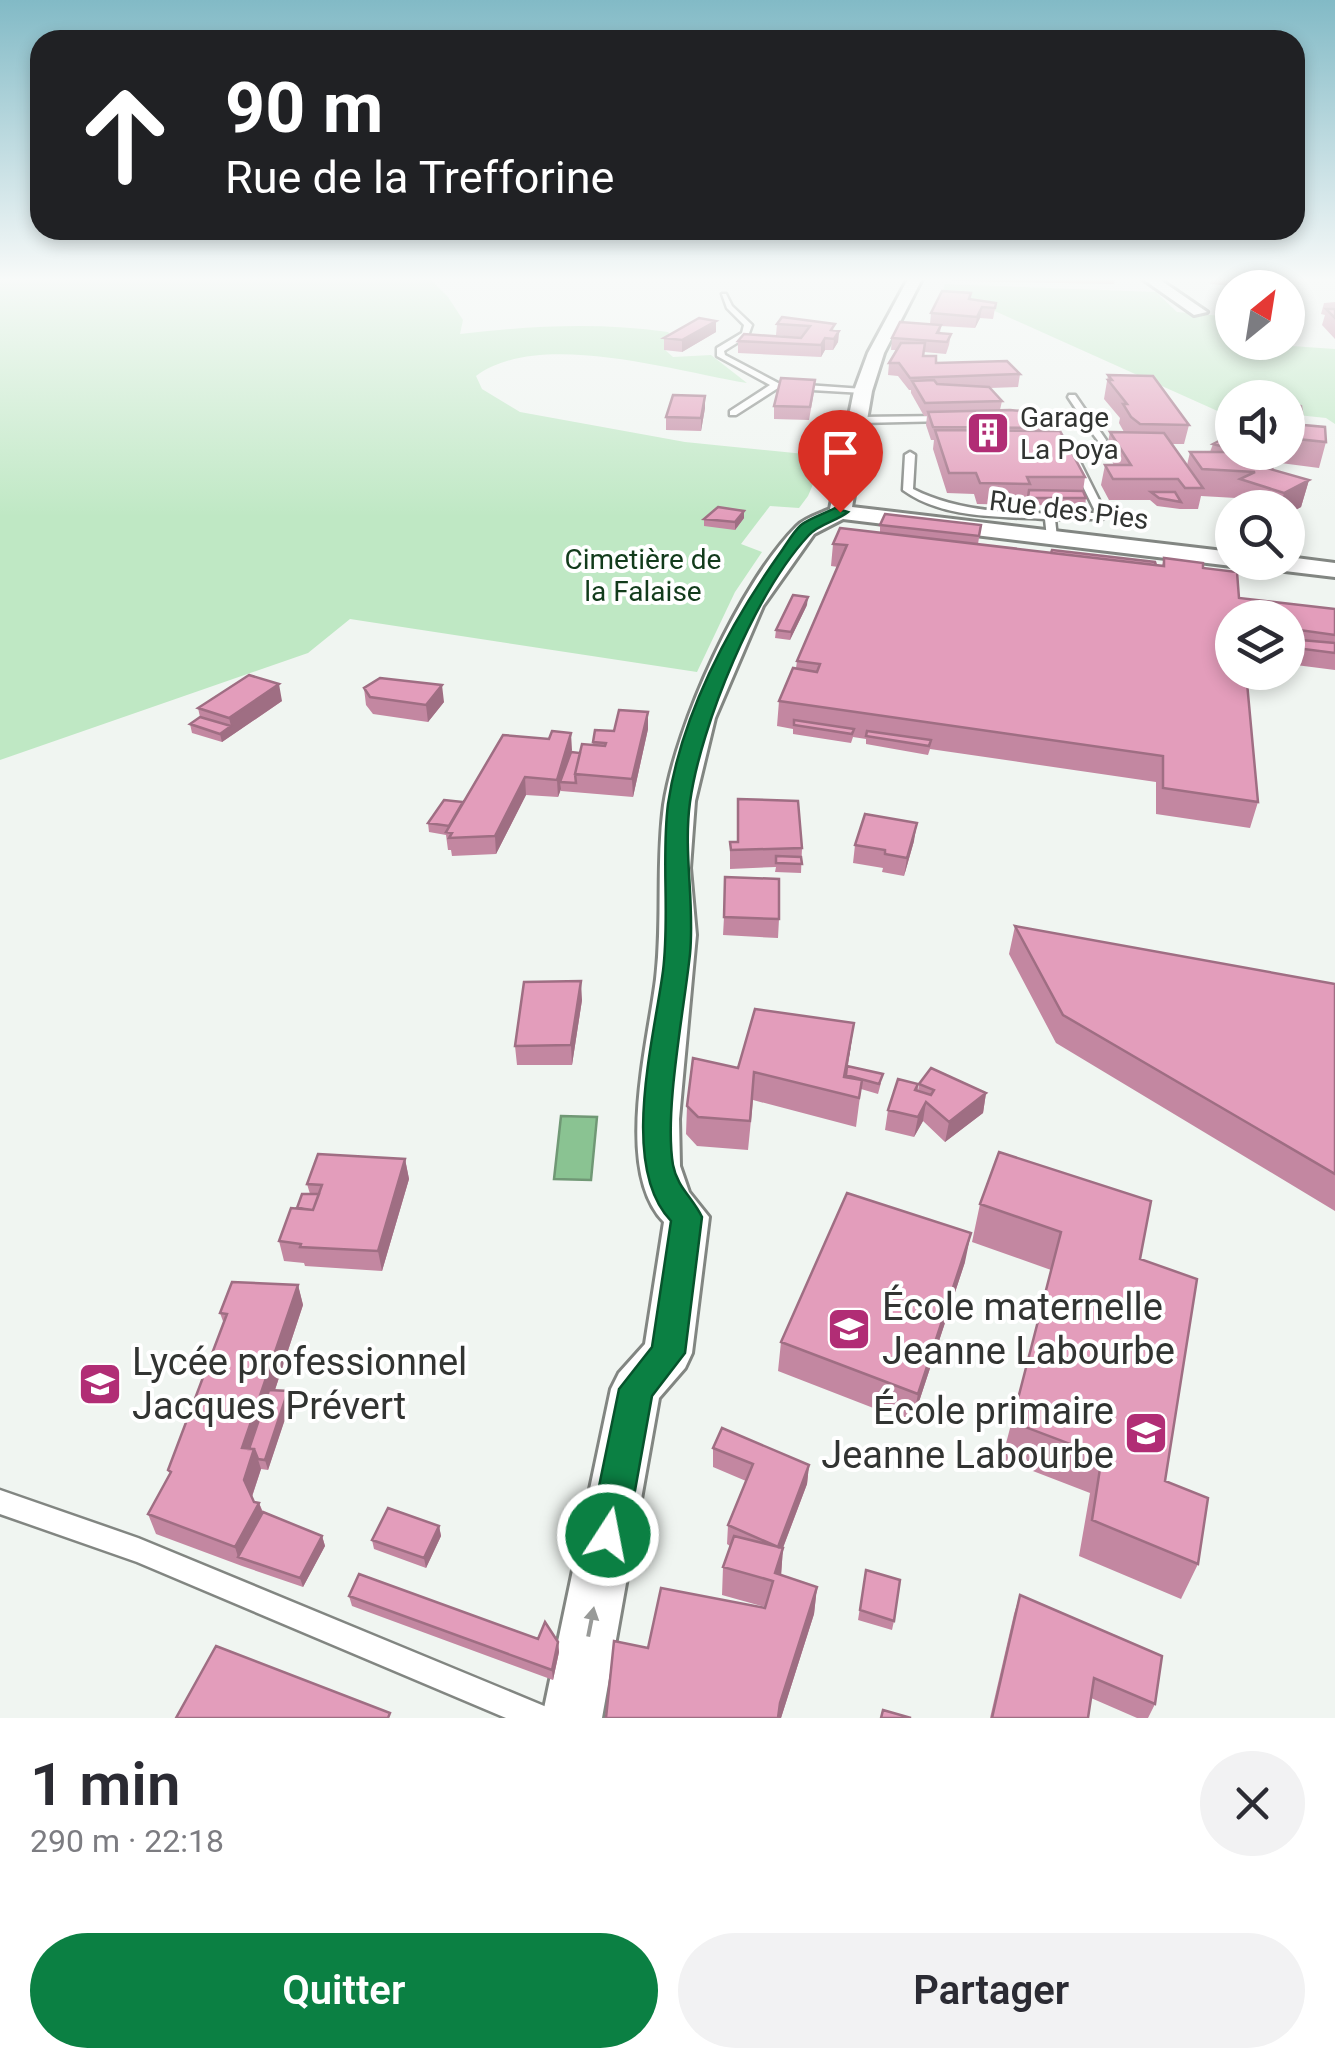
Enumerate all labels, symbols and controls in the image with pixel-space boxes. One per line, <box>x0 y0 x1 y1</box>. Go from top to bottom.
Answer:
text: 90 m <box>225 67 383 149</box>
icon: ahead <box>60 70 190 200</box>
text: Rue de la Trefforine <box>225 151 614 204</box>
north arrow <box>1215 270 1305 360</box>
map controls <box>1215 270 1305 690</box>
button: sound <box>1215 380 1305 470</box>
place label: Garage La Poya <box>1020 401 1119 466</box>
pin <box>798 410 883 513</box>
building icon: Garage La Poya <box>965 410 1011 456</box>
icon: arrive <box>813 425 868 480</box>
street label: Rue des Pies <box>987 484 1151 536</box>
button: search <box>1215 490 1305 580</box>
park label: Cimetière de la Falaise <box>565 543 721 608</box>
button: layers <box>1215 600 1305 690</box>
place label: École maternelle Jeanne Labourbe <box>882 1284 1175 1373</box>
school or university icon: École maternelle Jeanne Labourbe <box>826 1306 872 1352</box>
place label: Lycée professionnel Jacques Prévert <box>132 1340 467 1428</box>
school or university icon: Lycée professionnel Jacques Prévert <box>77 1361 123 1407</box>
place label: École primaire Jeanne Labourbe <box>821 1388 1114 1477</box>
school or university icon: École primaire Jeanne Labourbe <box>1123 1410 1169 1456</box>
position arrow <box>556 1483 660 1587</box>
one-way arrow <box>583 1606 599 1637</box>
text: 1 min <box>30 1749 180 1820</box>
button: close <box>1200 1751 1305 1856</box>
text: 290 m · 22:18 <box>30 1822 224 1860</box>
button: Quitter <box>30 1933 658 2048</box>
button: Partager <box>678 1933 1305 2048</box>

